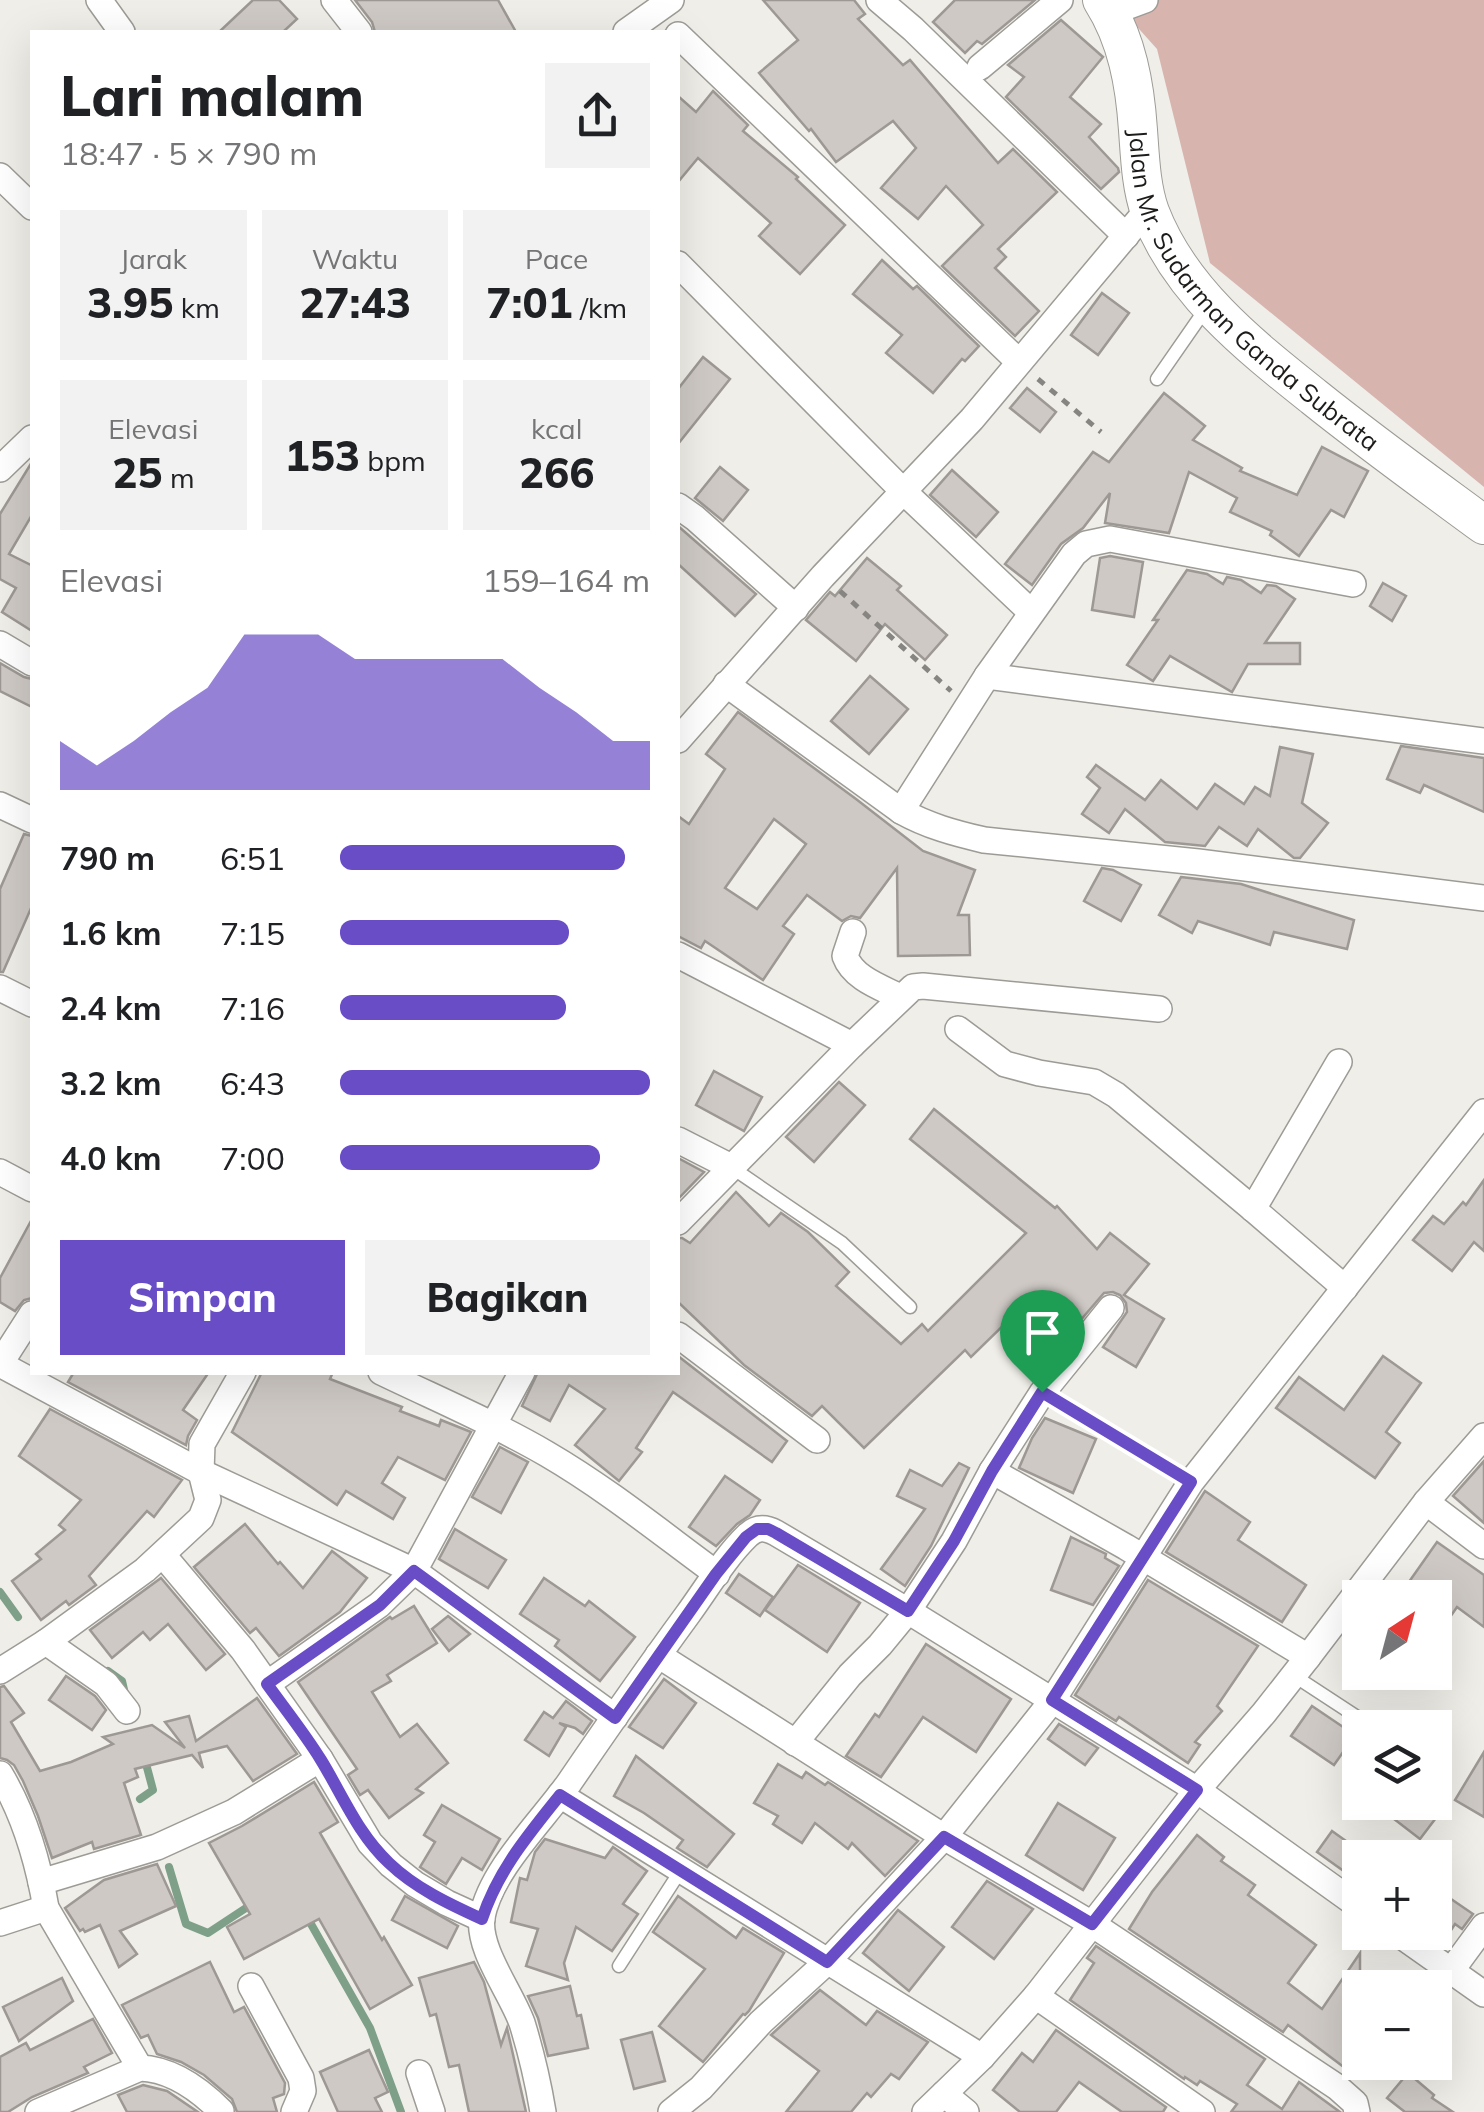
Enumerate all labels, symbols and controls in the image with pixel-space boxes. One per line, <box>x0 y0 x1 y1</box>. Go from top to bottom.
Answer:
text: Lari malam <box>60 61 364 130</box>
button: share <box>545 63 650 168</box>
street label: Jalan Mr. Sudarman Ganda Subrata <box>1123 128 1386 457</box>
text: 18:47 · 5 × 790 m <box>60 133 317 173</box>
text: Jarak <box>120 241 187 276</box>
text: Waktu <box>312 241 398 276</box>
text: Pace <box>525 241 588 276</box>
text: 3.95 <box>87 276 173 329</box>
text: 27:43 <box>299 276 411 329</box>
text: 7:01 <box>486 276 573 329</box>
text: km <box>173 290 220 325</box>
text: /km <box>573 290 627 325</box>
text: Elevasi <box>108 411 198 446</box>
text: kcal <box>531 411 582 446</box>
text: 153 <box>284 429 360 482</box>
text: bpm <box>360 443 426 478</box>
text: 25 <box>112 446 163 499</box>
text: 266 <box>519 446 594 499</box>
text: m <box>163 460 194 495</box>
text: Elevasi <box>60 560 163 600</box>
text: 159–164 m <box>482 560 650 600</box>
text: 790 m <box>60 838 155 878</box>
text: 6:51 <box>220 838 285 878</box>
text: 1.6 km <box>60 913 162 953</box>
text: 7:15 <box>220 913 285 953</box>
text: 2.4 km <box>60 988 162 1028</box>
text: 7:16 <box>220 988 285 1028</box>
text: 3.2 km <box>60 1063 162 1103</box>
text: 6:43 <box>220 1063 285 1103</box>
text: 4.0 km <box>60 1138 162 1178</box>
text: 7:00 <box>220 1138 285 1178</box>
button: Simpan <box>60 1240 345 1355</box>
button: Bagikan <box>365 1240 650 1355</box>
pin <box>1000 1290 1085 1393</box>
icon: arrive <box>1015 1305 1070 1360</box>
north arrow <box>1342 1580 1452 1690</box>
map controls <box>1342 1580 1452 2080</box>
button: layers <box>1342 1710 1452 1820</box>
button: + <box>1342 1840 1452 1950</box>
button: − <box>1342 1970 1452 2080</box>

